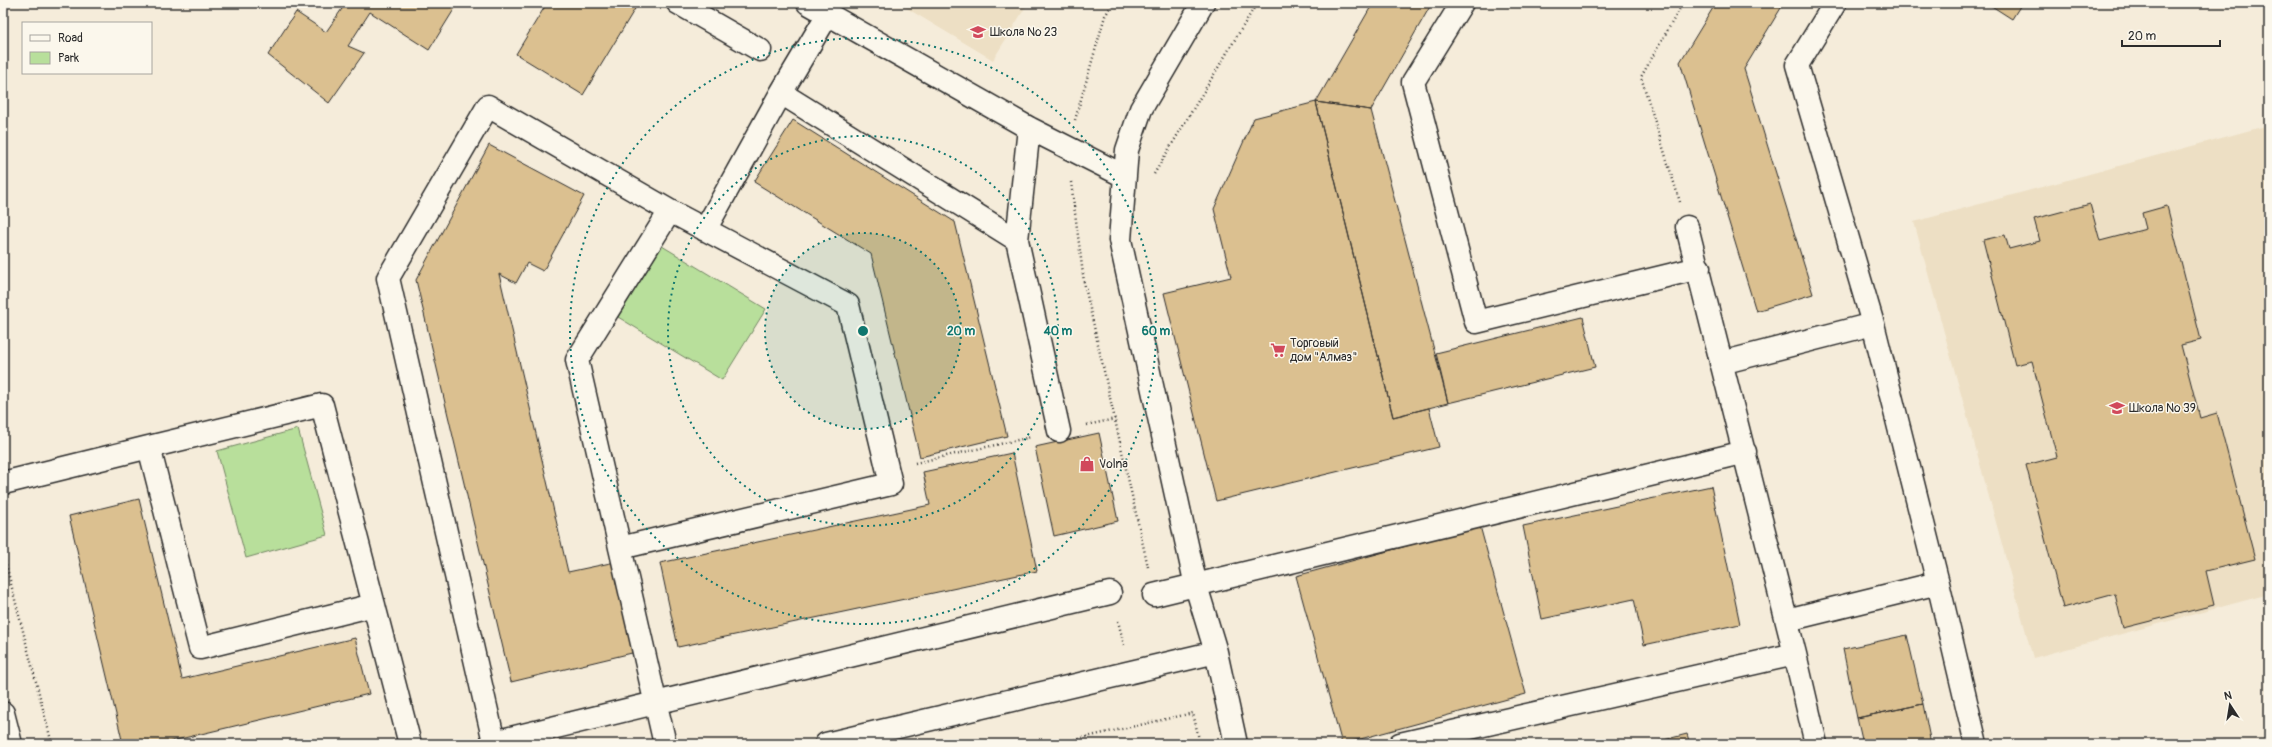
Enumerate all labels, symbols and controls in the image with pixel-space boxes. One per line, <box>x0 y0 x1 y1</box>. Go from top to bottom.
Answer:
legend <box>22 22 152 74</box>
scale bar <box>2122 22 2220 48</box>
school or university icon: Школа № 23 <box>969 23 987 41</box>
place label: Школа № 23 <box>990 25 1057 40</box>
text: 20 m <box>2128 29 2157 44</box>
text: Road <box>58 31 83 46</box>
text: Park <box>58 51 79 66</box>
centre of rings <box>856 324 870 338</box>
text: 20 m <box>947 324 975 339</box>
text: 40 m <box>1043 324 1073 339</box>
text: 60 m <box>1142 324 1171 339</box>
place label: Торговый дом "Алмаз" <box>1290 336 1357 365</box>
supermarket icon: Торговый дом "Алмаз" <box>1269 341 1287 359</box>
school or university icon: Школа № 39 <box>2108 399 2126 417</box>
place label: Школа № 39 <box>2129 401 2196 416</box>
shop icon: Volna <box>1078 455 1096 473</box>
place label: Volna <box>1099 457 1128 472</box>
north arrow <box>2210 685 2250 725</box>
text: N <box>2223 688 2234 703</box>

